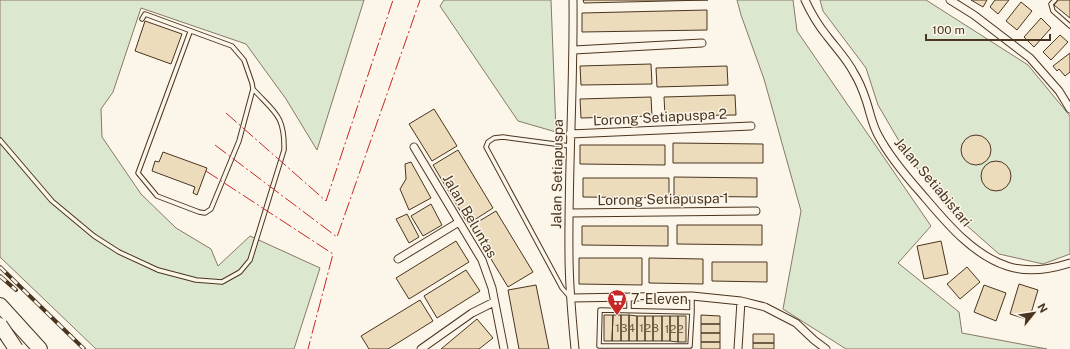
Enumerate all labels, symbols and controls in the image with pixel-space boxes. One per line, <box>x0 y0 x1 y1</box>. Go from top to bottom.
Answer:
scale bar <box>926 16 1050 42</box>
text: 100 m <box>932 23 965 37</box>
street label: Lorong Setiapuspa 2 <box>593 106 727 128</box>
street label: Jalan Setiapuspa <box>548 119 566 229</box>
street label: Jalan Setiabistari <box>891 134 975 230</box>
street label: Jalan Beluntas <box>440 171 500 261</box>
street label: Lorong Setiapuspa 1 <box>597 190 729 208</box>
supermarket icon: 7-Eleven <box>606 288 628 316</box>
place label: 7-Eleven <box>631 291 688 307</box>
north arrow <box>1014 293 1054 333</box>
text: N <box>1035 301 1050 315</box>
house number: 134 <box>615 321 635 335</box>
house number: 128 <box>639 321 659 335</box>
house number: 122 <box>664 322 684 336</box>

